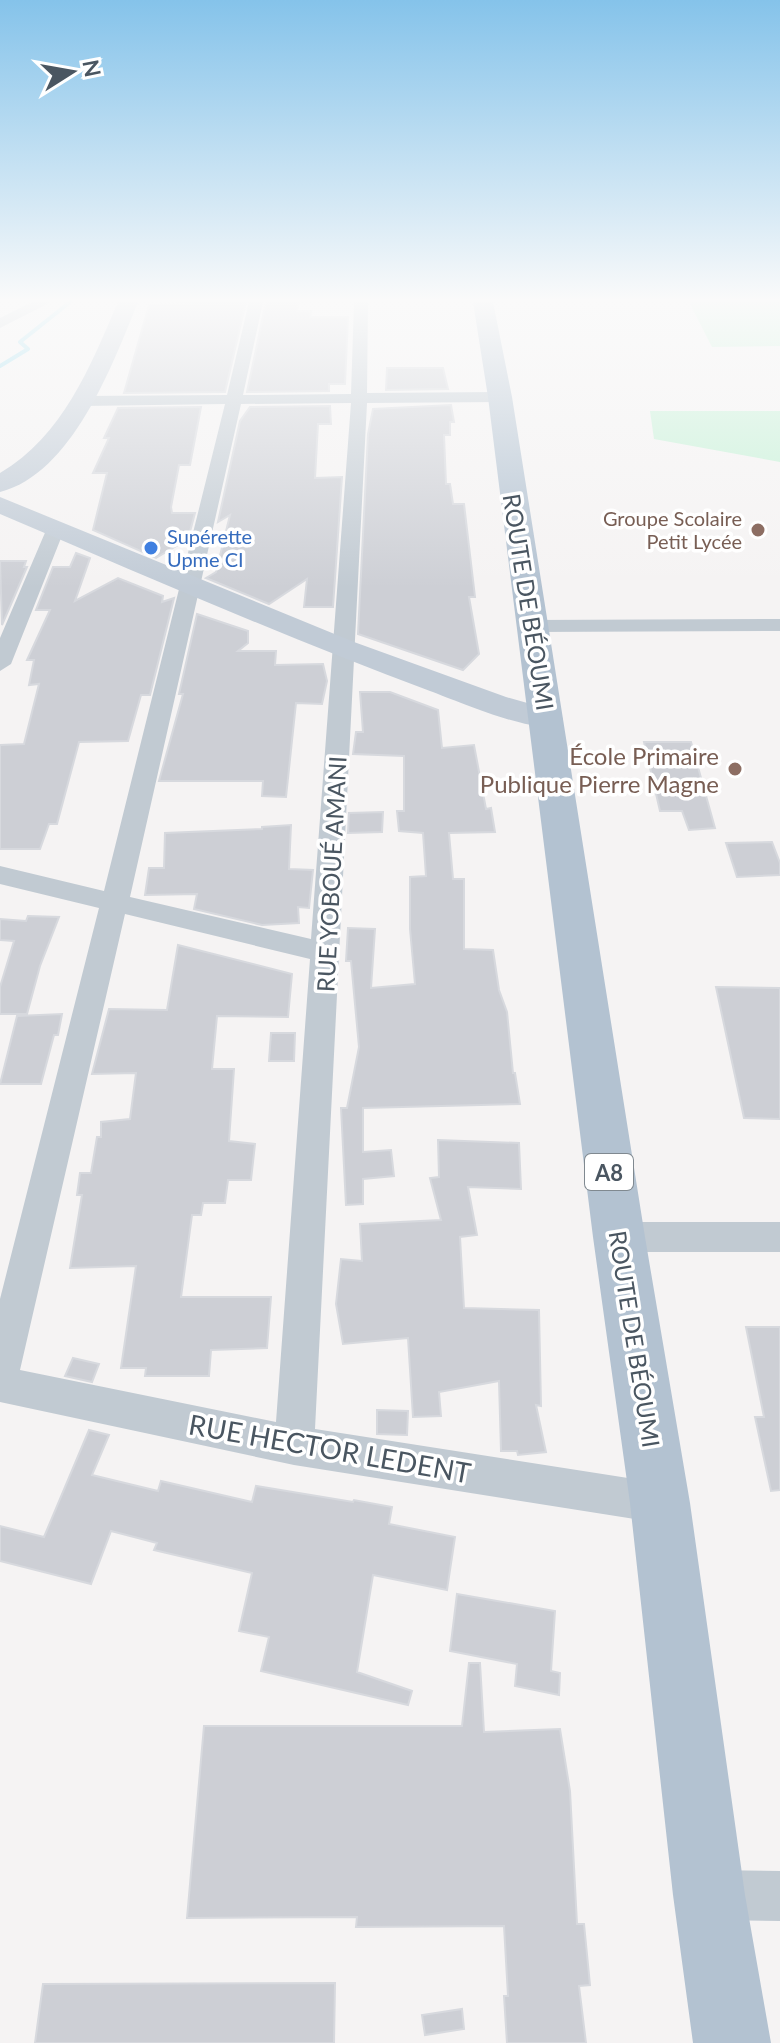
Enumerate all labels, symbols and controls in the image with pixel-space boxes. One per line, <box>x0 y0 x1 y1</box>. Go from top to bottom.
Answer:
north arrow <box>32 32 112 112</box>
text: N <box>77 57 107 79</box>
street label: ROUTE DE BÉOUMI <box>498 492 560 712</box>
place label: Groupe Scolaire Petit Lycée <box>603 506 742 553</box>
marker: Groupe Scolaire Petit Lycée <box>749 521 767 539</box>
place label: Supérette Upme CI <box>167 524 252 571</box>
marker: Supérette Upme CI <box>142 539 160 557</box>
place label: École Primaire Publique Pierre Magne <box>480 741 719 798</box>
street label: RUE YOBOUÉ AMANI <box>310 755 352 993</box>
marker: École Primaire Publique Pierre Magne <box>726 760 744 778</box>
road number: A8 <box>585 1154 633 1190</box>
street label: ROUTE DE BÉOUMI <box>604 1229 666 1449</box>
street label: RUE HECTOR LEDENT <box>186 1406 474 1490</box>

